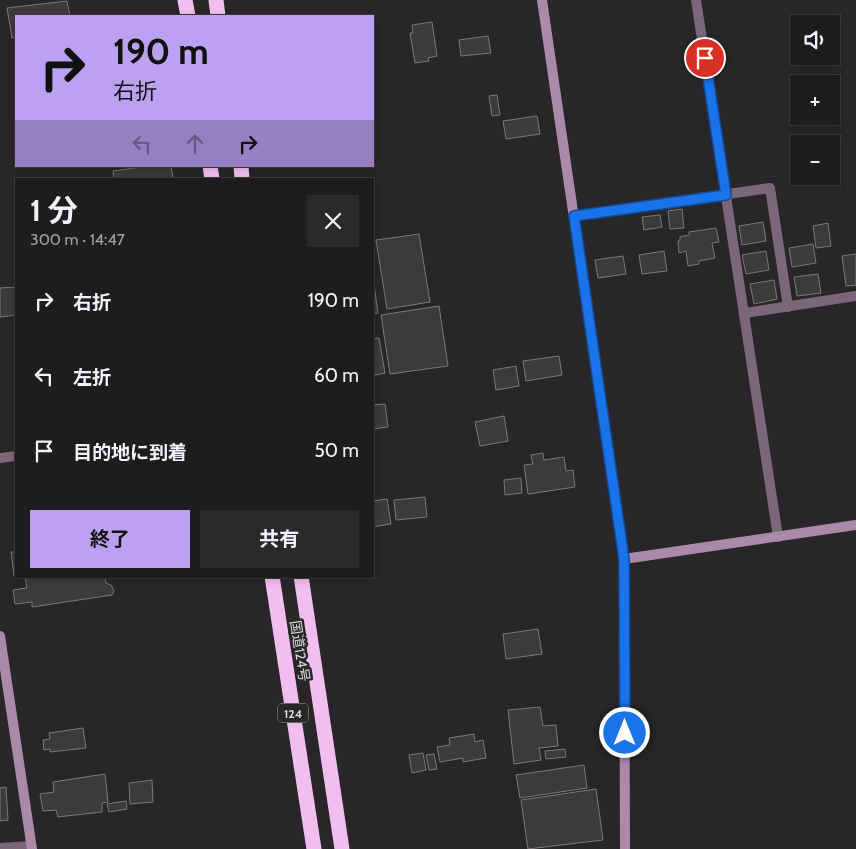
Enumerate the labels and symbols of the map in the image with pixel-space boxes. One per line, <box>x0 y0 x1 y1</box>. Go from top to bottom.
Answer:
pin <box>684 37 726 79</box>
street label: 国道124号 <box>286 619 314 683</box>
road number: 124 <box>278 704 308 722</box>
position arrow <box>598 706 650 758</box>

